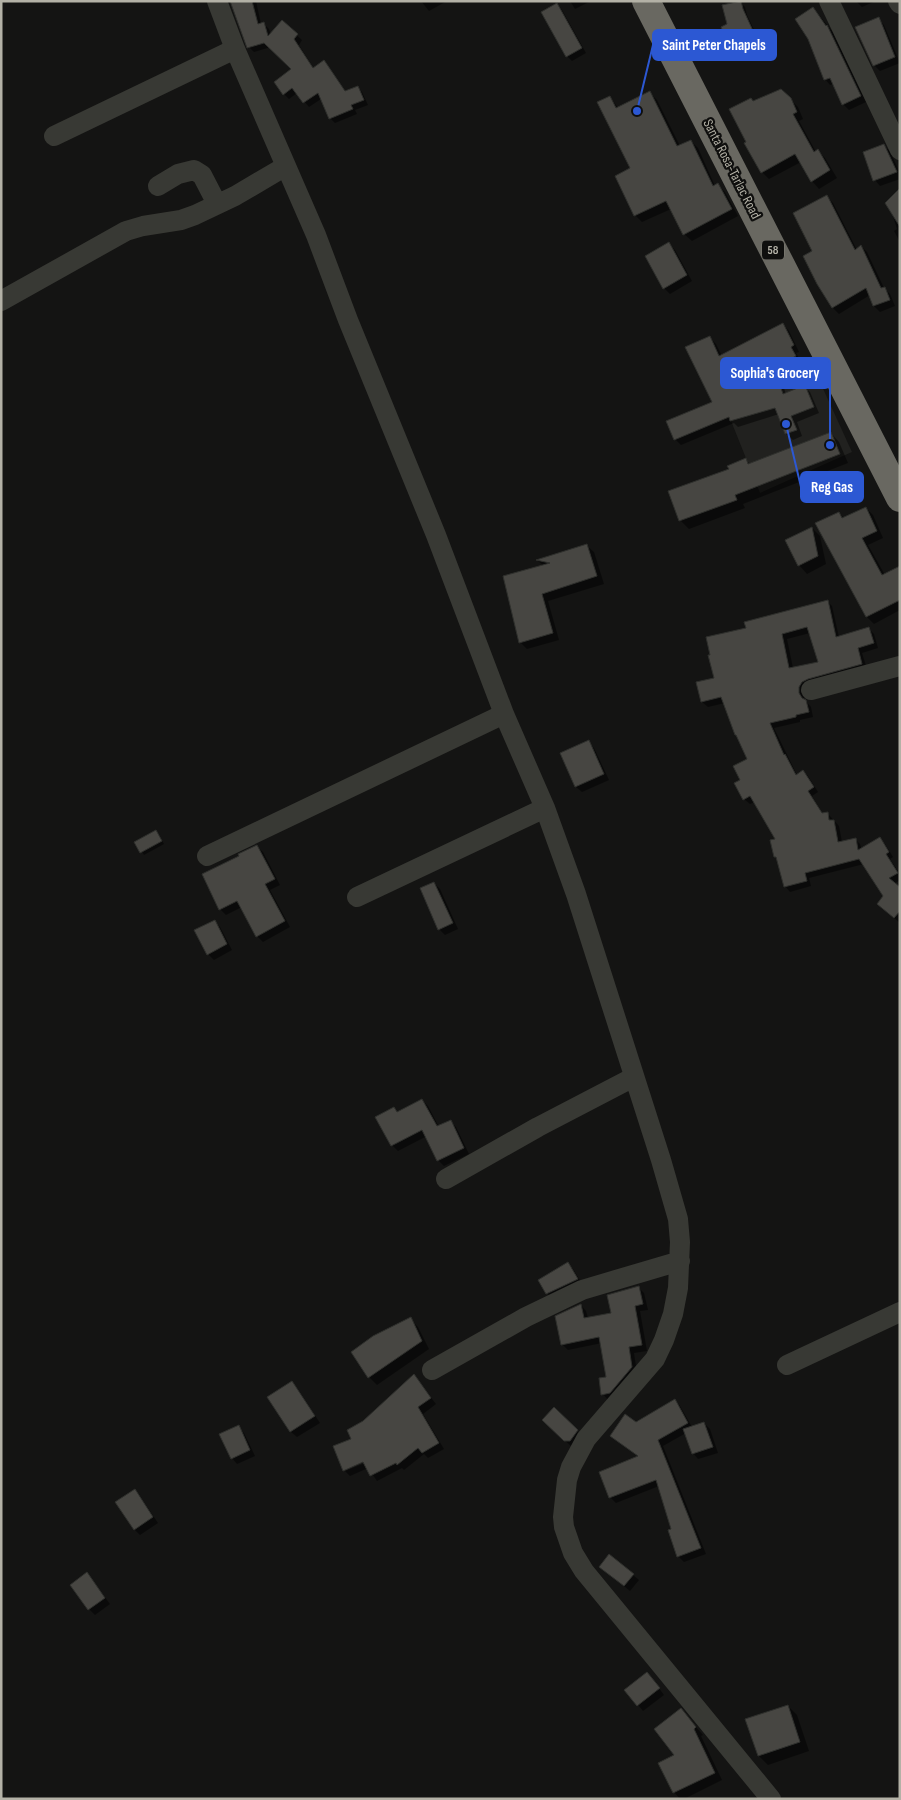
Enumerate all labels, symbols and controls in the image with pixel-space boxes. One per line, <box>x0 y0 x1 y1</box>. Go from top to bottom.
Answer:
callout: Saint Peter Chapels <box>653 30 776 60</box>
text: Saint Peter Chapels <box>662 36 766 55</box>
street label: Santa Rosa-Tarlac Road <box>700 116 765 222</box>
road number: 58 <box>762 240 784 260</box>
callout: Sophia's Grocery <box>721 358 830 388</box>
text: Sophia's Grocery <box>730 364 820 383</box>
callout: Reg Gas <box>801 472 863 502</box>
text: Reg Gas <box>811 478 853 497</box>

